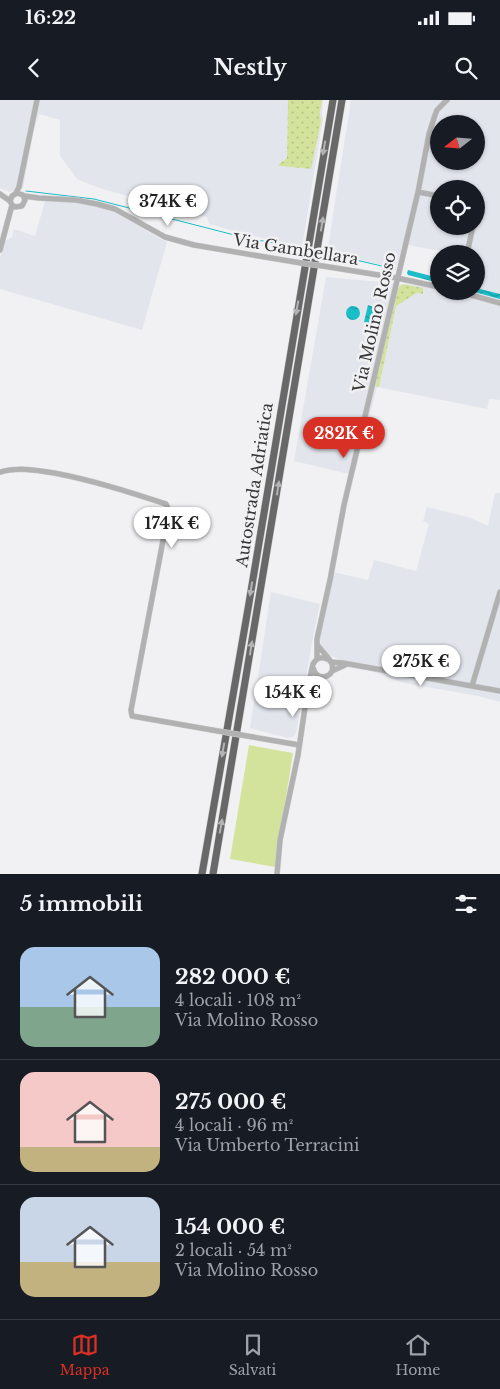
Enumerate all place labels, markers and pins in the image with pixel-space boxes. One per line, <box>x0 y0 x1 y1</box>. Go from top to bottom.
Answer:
pin: 374K € <box>127 184 209 227</box>
pin: 282K € <box>303 416 385 459</box>
pin: 174K € <box>131 506 213 549</box>
pin: 275K € <box>380 644 462 687</box>
pin: 154K € <box>252 676 334 718</box>

